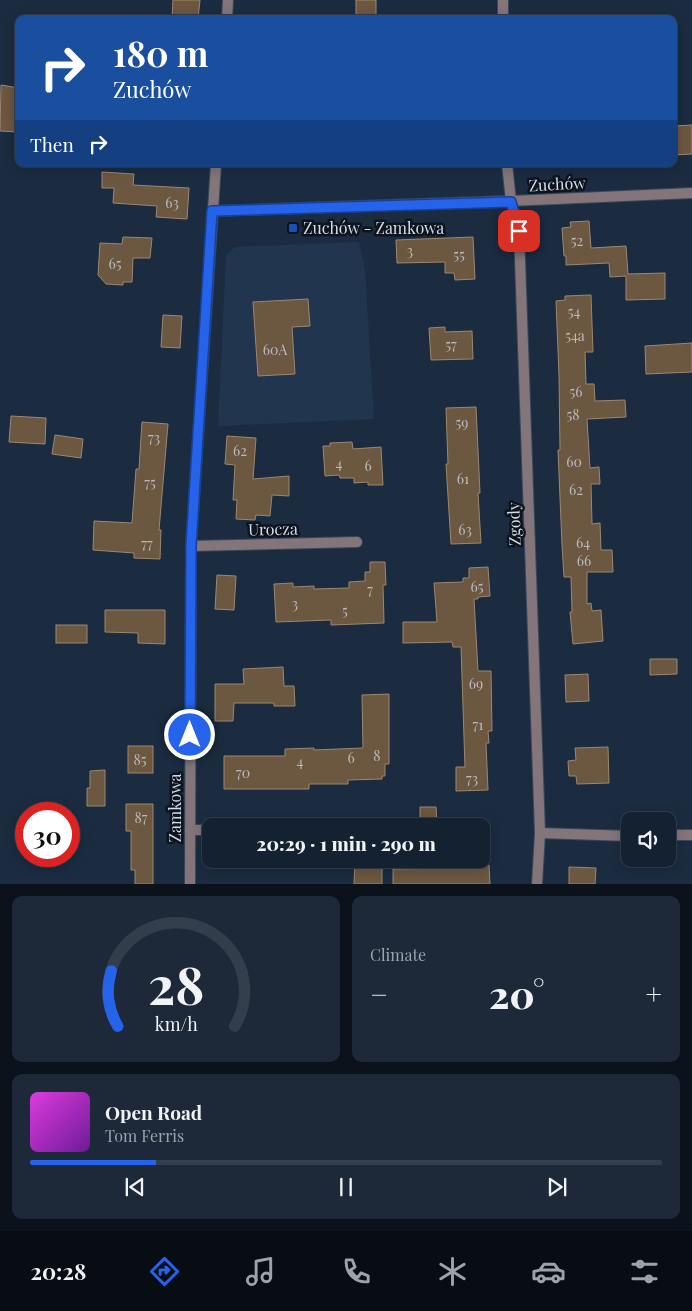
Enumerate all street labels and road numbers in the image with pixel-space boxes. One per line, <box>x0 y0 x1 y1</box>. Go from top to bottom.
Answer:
street label: Zuchów <box>528 171 587 195</box>
street label: Zgody <box>502 502 525 546</box>
street label: Urocza <box>248 518 298 539</box>
street label: Zamkowa <box>164 774 185 842</box>

